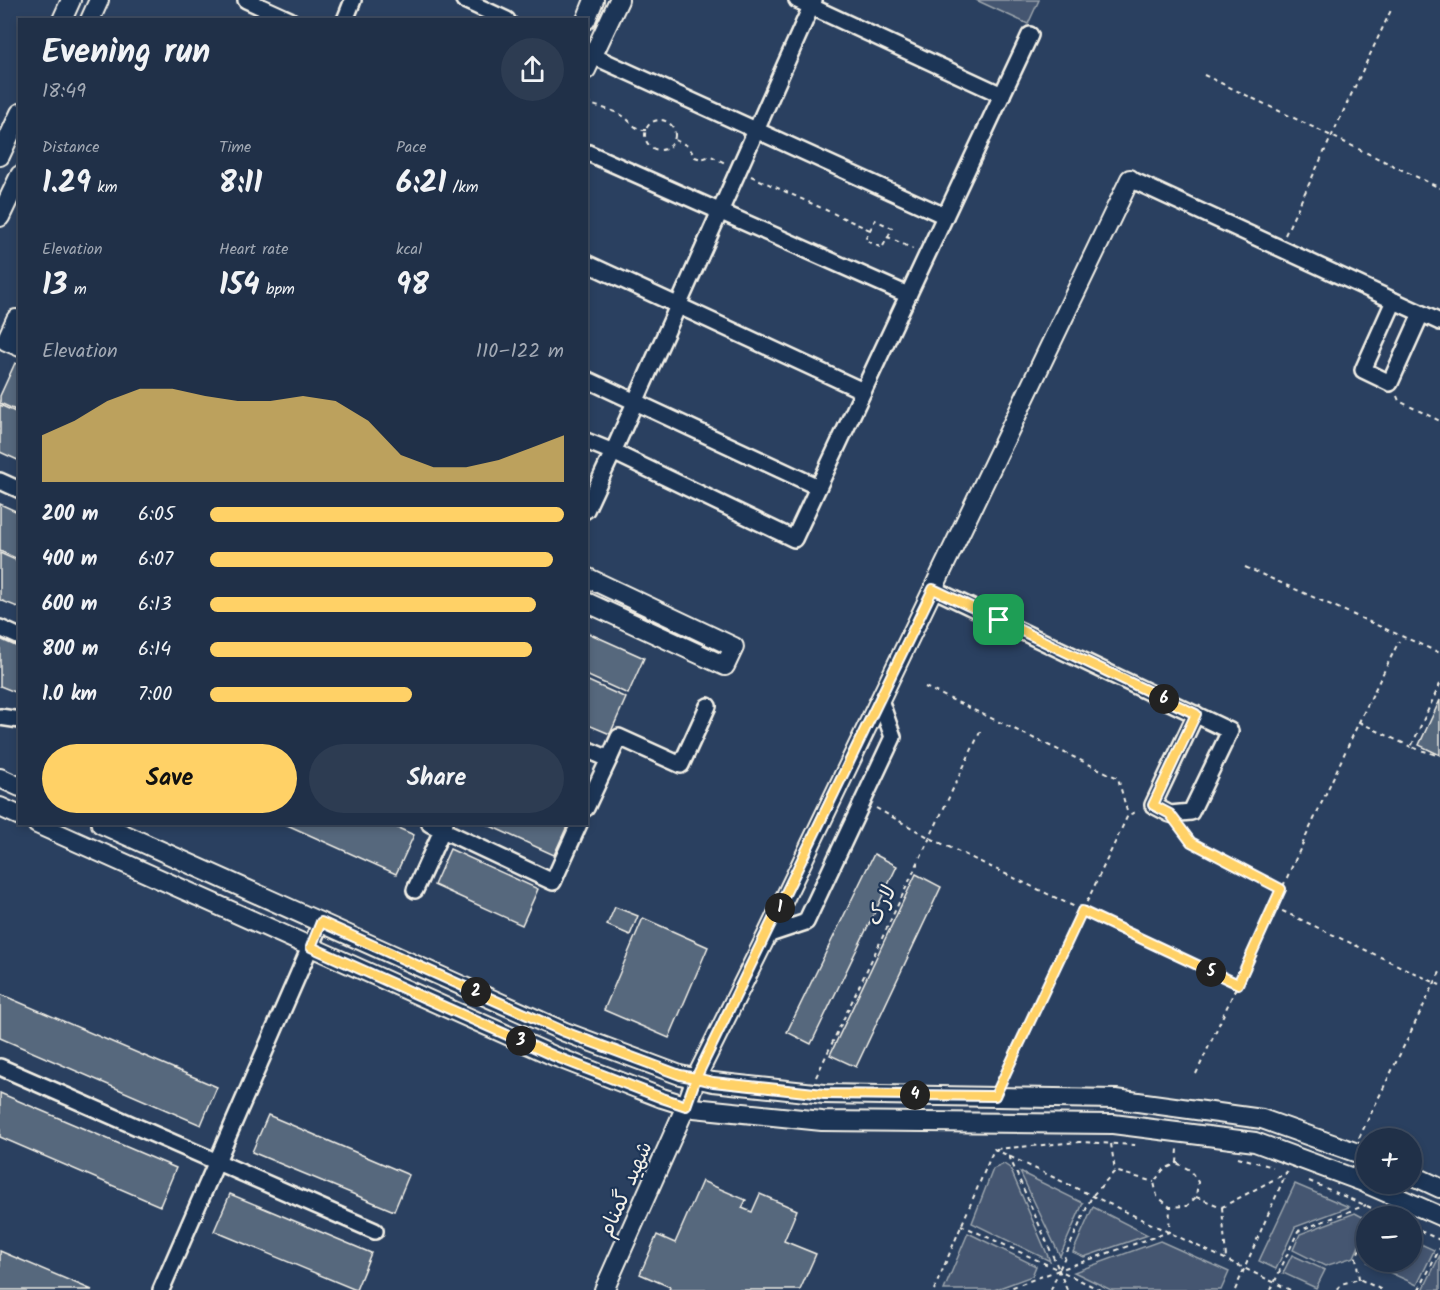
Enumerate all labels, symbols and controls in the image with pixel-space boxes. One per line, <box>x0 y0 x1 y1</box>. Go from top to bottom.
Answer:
text: Evening run <box>42 27 210 80</box>
button: share <box>501 38 564 101</box>
text: 18:49 <box>42 76 86 108</box>
text: Distance <box>42 135 100 160</box>
text: Time <box>219 135 251 160</box>
text: Pace <box>396 135 427 160</box>
text: 1.29 <box>42 160 91 208</box>
text: 8:11 <box>219 160 262 208</box>
text: 6:21 <box>396 160 446 208</box>
text: km <box>91 175 118 200</box>
text: /km <box>446 175 479 200</box>
text: Elevation <box>42 237 103 262</box>
text: Heart rate <box>219 237 289 262</box>
text: kcal <box>396 237 422 262</box>
text: 13 <box>42 262 67 310</box>
text: 154 <box>219 262 260 310</box>
text: 98 <box>396 262 429 310</box>
text: m <box>67 277 87 302</box>
text: bpm <box>260 277 295 302</box>
text: Elevation <box>42 336 118 368</box>
text: 110–122 m <box>476 336 564 368</box>
text: 200 m <box>42 499 98 531</box>
text: 6:05 <box>138 499 175 531</box>
text: 400 m <box>42 544 98 576</box>
text: 6:07 <box>138 544 173 576</box>
text: 600 m <box>42 589 97 621</box>
text: 6:13 <box>138 589 172 621</box>
pin <box>973 594 1024 645</box>
icon: arrive <box>982 603 1015 636</box>
text: 800 m <box>42 634 98 666</box>
text: 6:14 <box>138 634 171 666</box>
text: 1.0 km <box>42 679 97 711</box>
text: 7:00 <box>138 679 172 711</box>
pin: 6 <box>1149 684 1179 714</box>
text: 6 <box>1160 686 1168 711</box>
button: Save <box>42 744 297 813</box>
button: Share <box>309 744 564 813</box>
street label: لارک <box>858 880 906 932</box>
pin: 1 <box>765 893 795 923</box>
text: 1 <box>778 895 782 920</box>
pin: 5 <box>1196 957 1226 987</box>
text: 5 <box>1207 959 1215 984</box>
pin: 2 <box>461 977 491 1007</box>
text: 2 <box>471 979 481 1004</box>
pin: 3 <box>506 1026 536 1056</box>
text: 3 <box>517 1028 525 1053</box>
pin: 4 <box>900 1080 930 1110</box>
text: 4 <box>911 1082 919 1107</box>
map controls <box>1356 1128 1422 1272</box>
button: + <box>1356 1128 1422 1194</box>
street label: شهید گمنام <box>591 1136 662 1243</box>
button: − <box>1356 1206 1422 1272</box>

